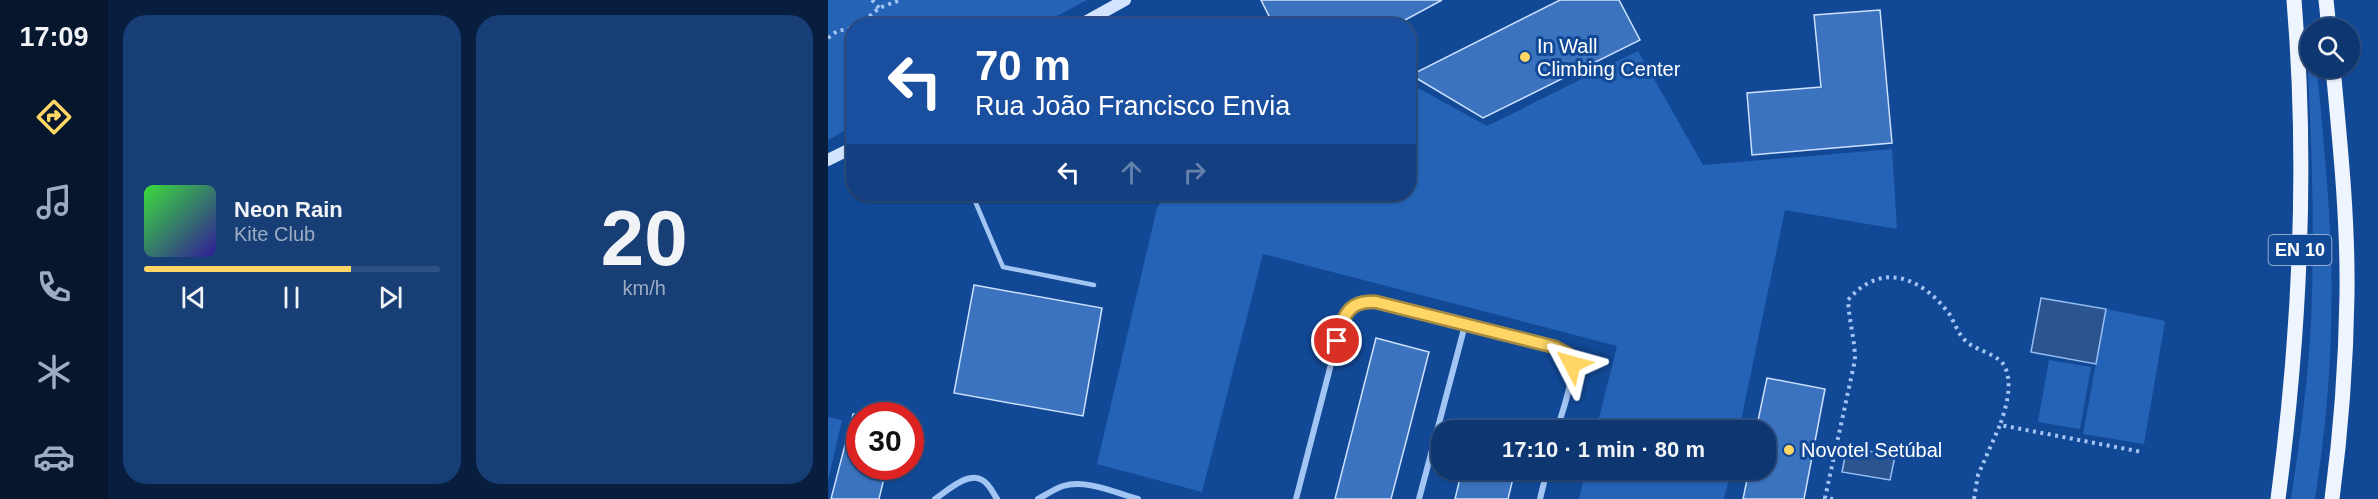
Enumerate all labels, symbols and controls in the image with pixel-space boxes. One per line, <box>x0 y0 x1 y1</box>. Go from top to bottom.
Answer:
map controls <box>2300 18 2360 78</box>
button: search <box>2300 18 2360 78</box>
text: 17:09 <box>19 22 89 52</box>
place label: In Wall Climbing Center <box>1537 35 1681 80</box>
icon: left <box>876 42 954 120</box>
text: 70 m <box>975 42 1071 89</box>
marker: In Wall Climbing Center <box>1518 50 1532 64</box>
text: Rua João Francisco Envia <box>975 91 1290 121</box>
icon: directions <box>33 96 75 138</box>
icon: left <box>1052 156 1085 189</box>
icon: ahead <box>1115 156 1148 189</box>
icon: right <box>1178 156 1211 189</box>
icon: music <box>33 181 75 223</box>
text: 20 <box>601 194 688 282</box>
text: Neon Rain <box>234 197 343 222</box>
text: Kite Club <box>234 223 315 245</box>
road number: EN 10 <box>2268 235 2332 265</box>
icon: phone <box>33 266 75 308</box>
text: km/h <box>623 277 666 299</box>
icon: previous <box>177 281 210 314</box>
icon: pause <box>275 281 308 314</box>
icon: next <box>374 281 407 314</box>
pin <box>1311 315 1362 366</box>
icon: arrive <box>1320 324 1353 357</box>
position arrow <box>1540 332 1604 396</box>
icon: climate <box>33 351 75 393</box>
speed limit sign: 30 <box>846 402 924 480</box>
icon: car <box>33 436 75 478</box>
text: 17:10 · 1 min · 80 m <box>1502 437 1705 462</box>
place label: Novotel Setúbal <box>1801 439 1942 461</box>
marker: Novotel Setúbal <box>1782 443 1796 457</box>

